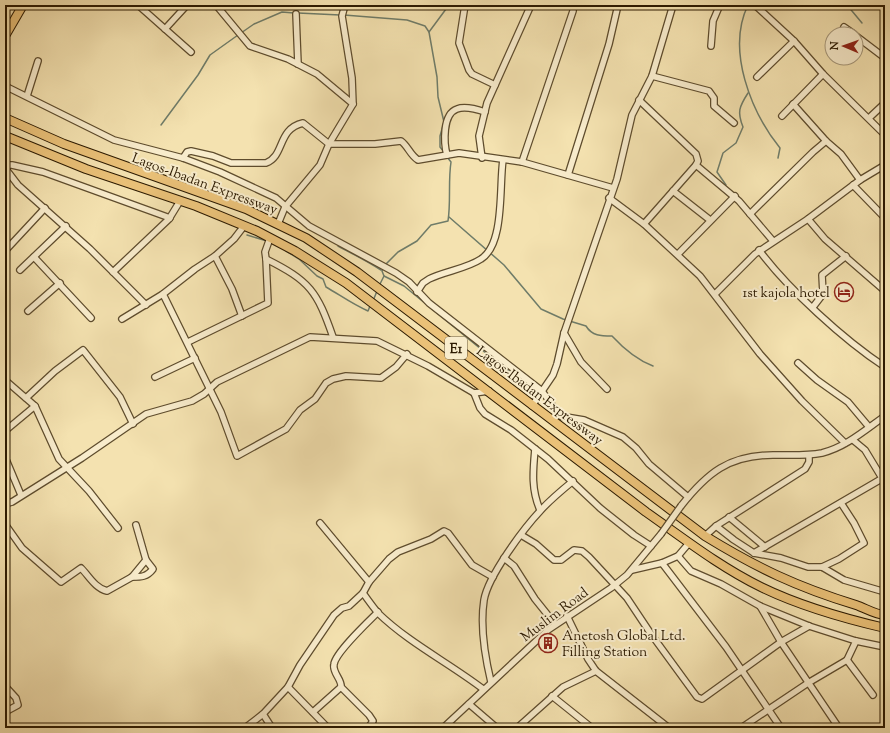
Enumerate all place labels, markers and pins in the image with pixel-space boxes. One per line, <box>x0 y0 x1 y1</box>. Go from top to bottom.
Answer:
hotel icon: 1st kajola hotel <box>833 281 855 303</box>
place label: 1st kajola hotel <box>742 284 830 304</box>
place label: Anetosh Global Ltd. Filling Station <box>562 627 685 663</box>
building icon: Anetosh Global Ltd. Filling Station <box>537 632 559 654</box>

